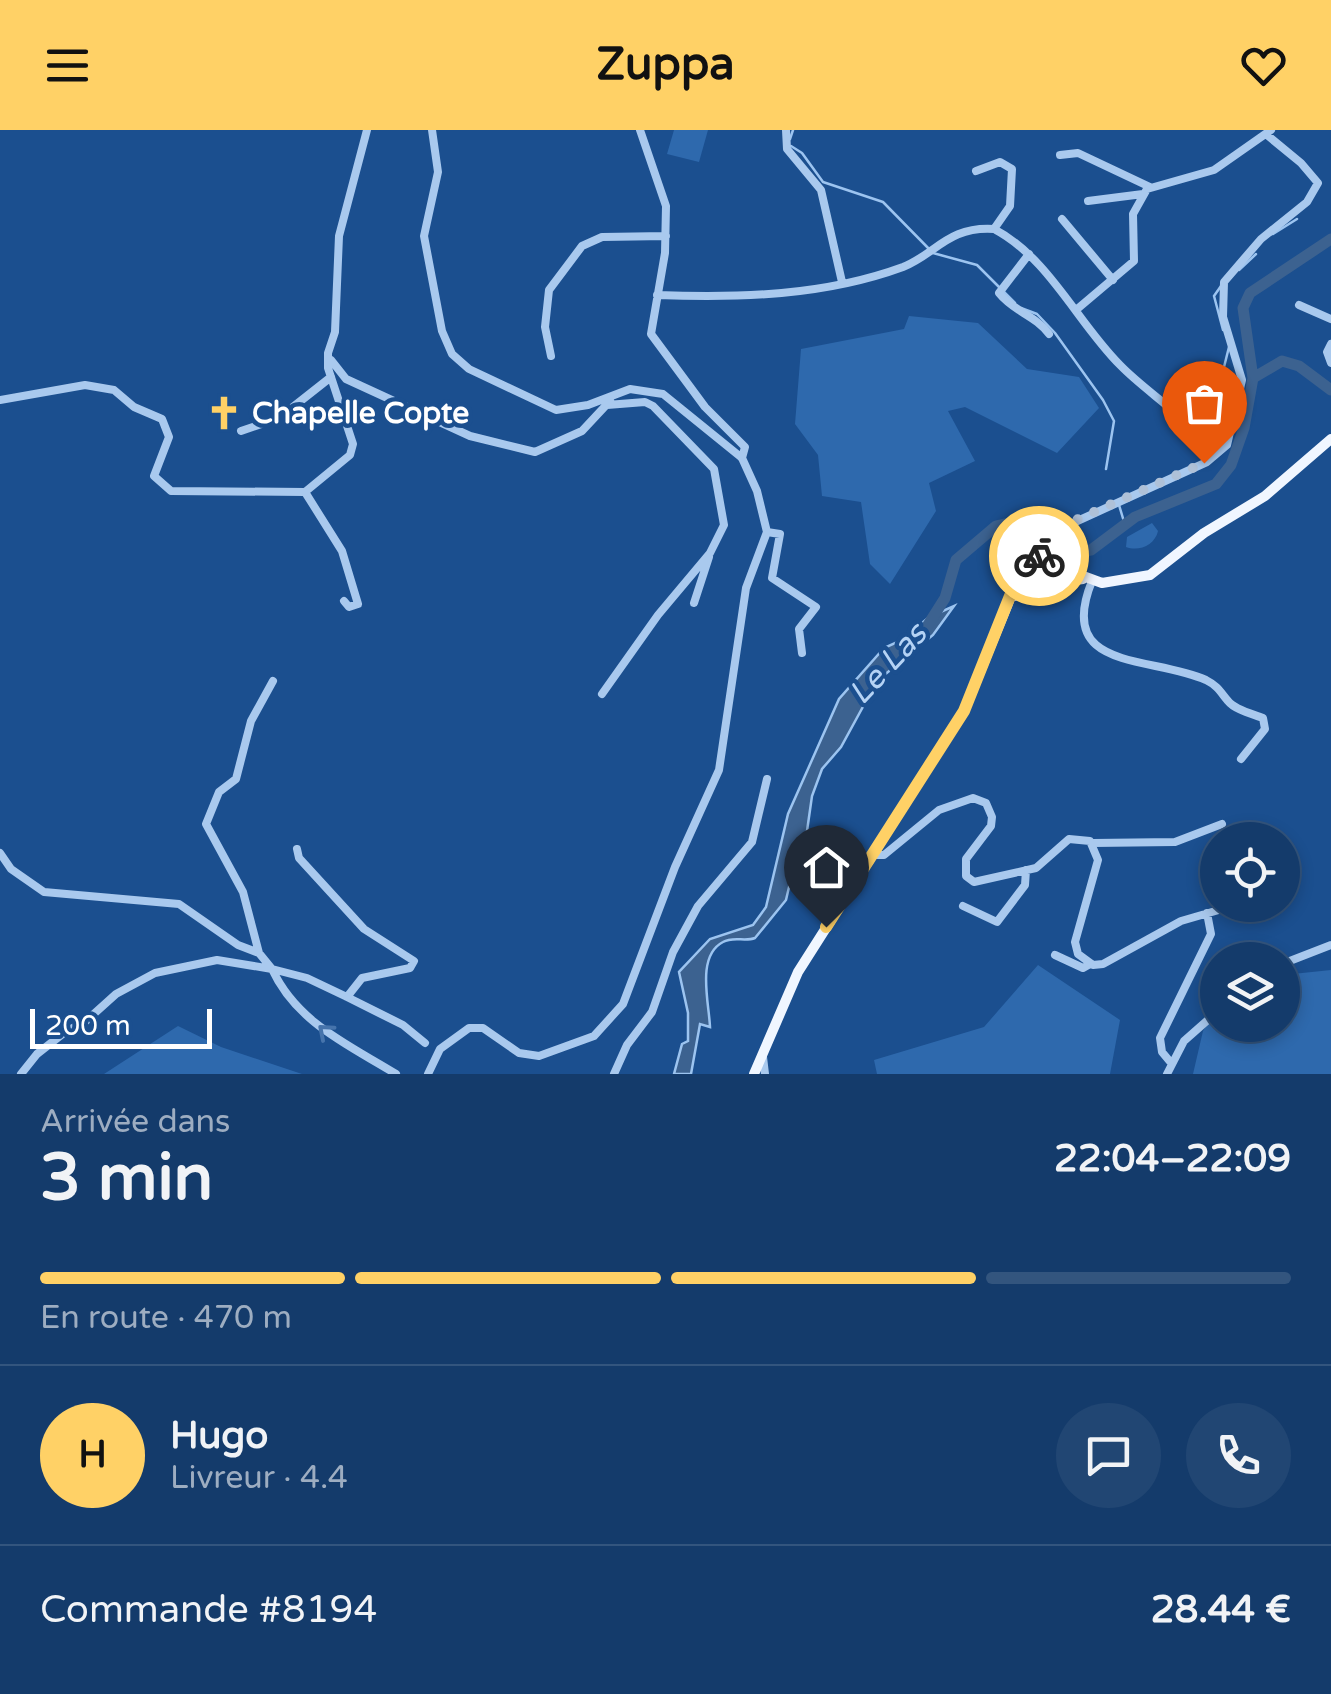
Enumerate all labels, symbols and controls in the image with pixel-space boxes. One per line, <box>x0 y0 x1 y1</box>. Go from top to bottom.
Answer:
icon: menu <box>40 38 95 93</box>
text: Zuppa <box>596 38 735 92</box>
icon: heart <box>1236 38 1291 93</box>
pin <box>1162 361 1247 464</box>
icon: bag <box>1177 376 1232 431</box>
church icon: Chapelle Copte <box>205 394 243 432</box>
place label: Chapelle Copte <box>252 395 469 432</box>
courier <box>989 506 1089 606</box>
icon: bike <box>1012 529 1067 584</box>
water label: Le Las <box>841 614 937 712</box>
map controls <box>1200 822 1300 1042</box>
button: locate <box>1200 822 1300 922</box>
pin <box>784 825 869 928</box>
icon: home <box>799 840 854 895</box>
button: layers <box>1200 942 1300 1042</box>
scale bar <box>30 1004 212 1048</box>
text: 200 m <box>45 1009 131 1043</box>
one-way arrow <box>319 1025 337 1043</box>
text: Arrivée dans <box>40 1103 230 1141</box>
text: 22:04–22:09 <box>1054 1136 1291 1182</box>
text: 3 min <box>40 1139 213 1218</box>
text: En route · 470 m <box>40 1299 292 1337</box>
button: chat <box>1056 1403 1161 1508</box>
button: phone <box>1186 1403 1291 1508</box>
text: Hugo <box>170 1413 268 1459</box>
text: H <box>78 1432 107 1478</box>
text: Livreur · 4.4 <box>170 1459 348 1497</box>
text: Commande #8194 <box>40 1587 377 1633</box>
text: 28.44 € <box>1151 1587 1291 1633</box>

